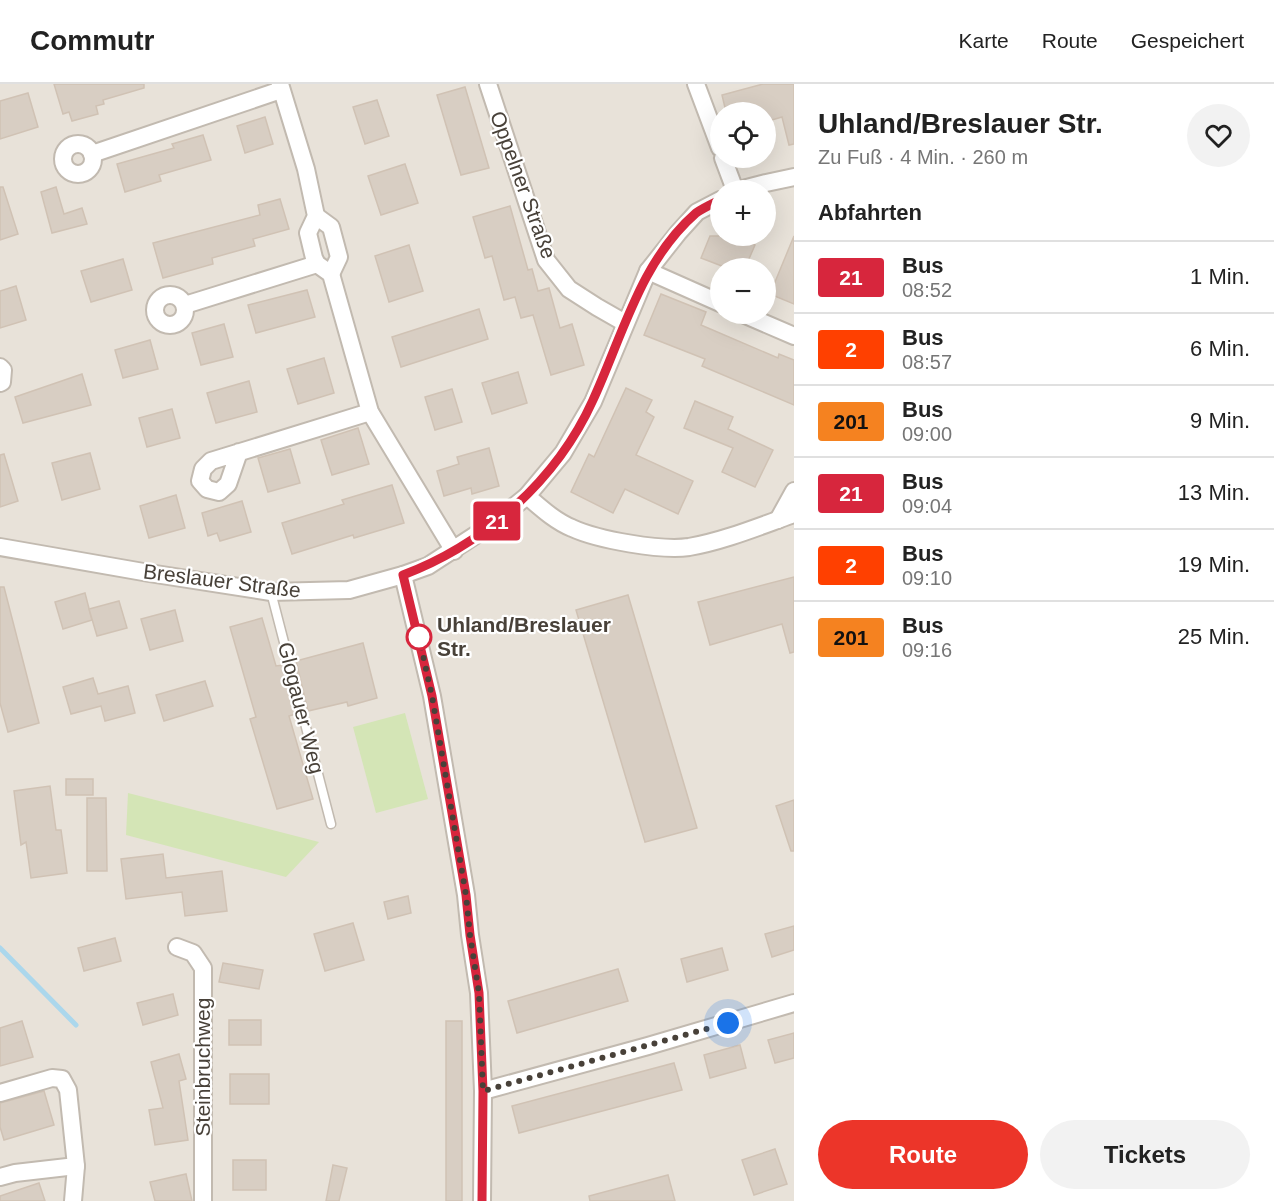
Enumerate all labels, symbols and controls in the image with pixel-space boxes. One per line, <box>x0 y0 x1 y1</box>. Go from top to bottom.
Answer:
text: Commutr <box>30 25 154 56</box>
text: Karte <box>959 29 1009 52</box>
text: Route <box>1042 29 1098 52</box>
text: Gespeichert <box>1131 29 1244 52</box>
map controls <box>710 102 776 324</box>
button: locate <box>710 102 776 168</box>
button: heart <box>1187 104 1250 167</box>
street label: Oppelner Straße <box>486 108 561 262</box>
text: Uhland/Breslauer Str. <box>818 108 1103 139</box>
text: Zu Fuß · 4 Min. · 260 m <box>818 146 1028 168</box>
button: + <box>710 180 776 246</box>
text: Abfahrten <box>818 200 922 225</box>
text: Bus <box>902 253 944 278</box>
button: − <box>710 258 776 324</box>
text: 1 Min. <box>1190 264 1250 289</box>
text: 21 <box>839 266 863 289</box>
text: 08:52 <box>902 279 952 301</box>
text: Bus <box>902 325 944 350</box>
text: 6 Min. <box>1190 336 1250 361</box>
text: 2 <box>845 338 857 361</box>
text: 08:57 <box>902 351 952 373</box>
text: Bus <box>902 397 944 422</box>
text: 9 Min. <box>1190 408 1250 433</box>
text: 201 <box>833 410 869 433</box>
text: 09:00 <box>902 423 952 445</box>
text: Bus <box>902 469 944 494</box>
text: 13 Min. <box>1178 480 1250 505</box>
text: 21 <box>839 482 863 505</box>
text: 09:04 <box>902 495 952 517</box>
line badge: 21 <box>470 502 524 540</box>
text: 21 <box>485 510 509 533</box>
text: Bus <box>902 541 944 566</box>
text: 19 Min. <box>1178 552 1250 577</box>
text: 2 <box>845 554 857 577</box>
street label: Breslauer Straße <box>142 559 302 602</box>
text: 09:10 <box>902 567 952 589</box>
place label: Uhland/Breslauer Str. <box>437 613 611 660</box>
text: Bus <box>902 613 944 638</box>
marker: Uhland/Breslauer Str. <box>406 624 432 650</box>
text: 25 Min. <box>1178 624 1250 649</box>
text: 201 <box>833 626 869 649</box>
text: 09:16 <box>902 639 952 661</box>
street label: Glogauer Weg <box>274 640 329 776</box>
street label: Steinbruchweg <box>191 998 214 1136</box>
your location <box>713 1008 743 1038</box>
button: Route <box>818 1120 1028 1189</box>
button: Tickets <box>1040 1120 1250 1189</box>

